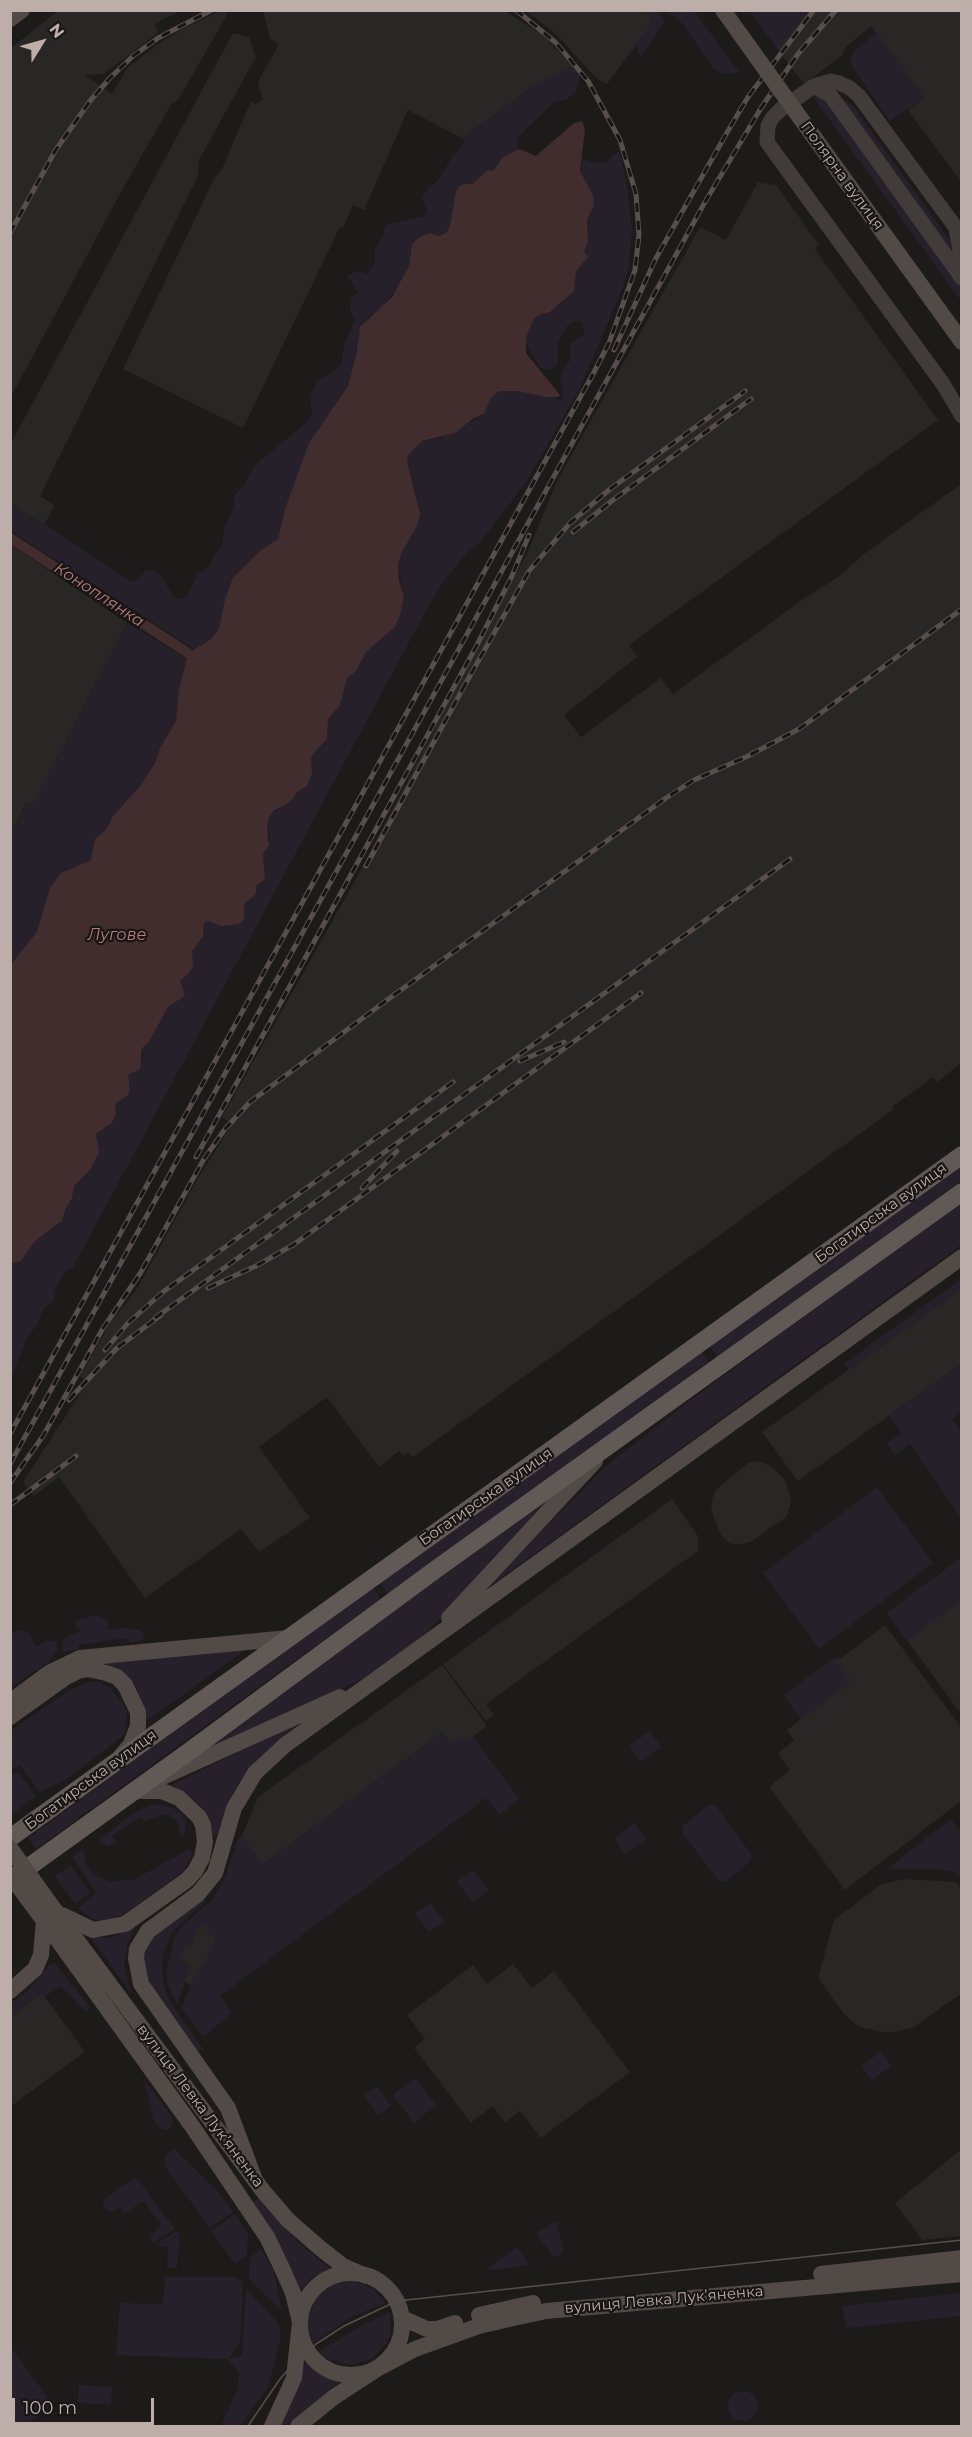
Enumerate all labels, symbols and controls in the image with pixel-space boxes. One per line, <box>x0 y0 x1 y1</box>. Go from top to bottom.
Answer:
north arrow <box>12 12 72 72</box>
text: N <box>45 20 68 42</box>
street label: Полярна вулиця <box>797 118 887 234</box>
water label: Коноплянка <box>50 559 148 631</box>
water label: Лугове <box>88 925 146 945</box>
street label: Богатирська вулиця <box>812 1159 950 1267</box>
street label: Богатирська вулиця <box>416 1444 556 1550</box>
street label: Богатирська вулиця <box>22 1726 160 1834</box>
street label: вулиця Левка Лукʼяненка <box>133 2021 267 2191</box>
street label: вулиця Левка Лукʼяненка <box>564 2282 764 2318</box>
scale bar <box>15 2386 158 2424</box>
text: 100 m <box>23 2397 77 2419</box>

